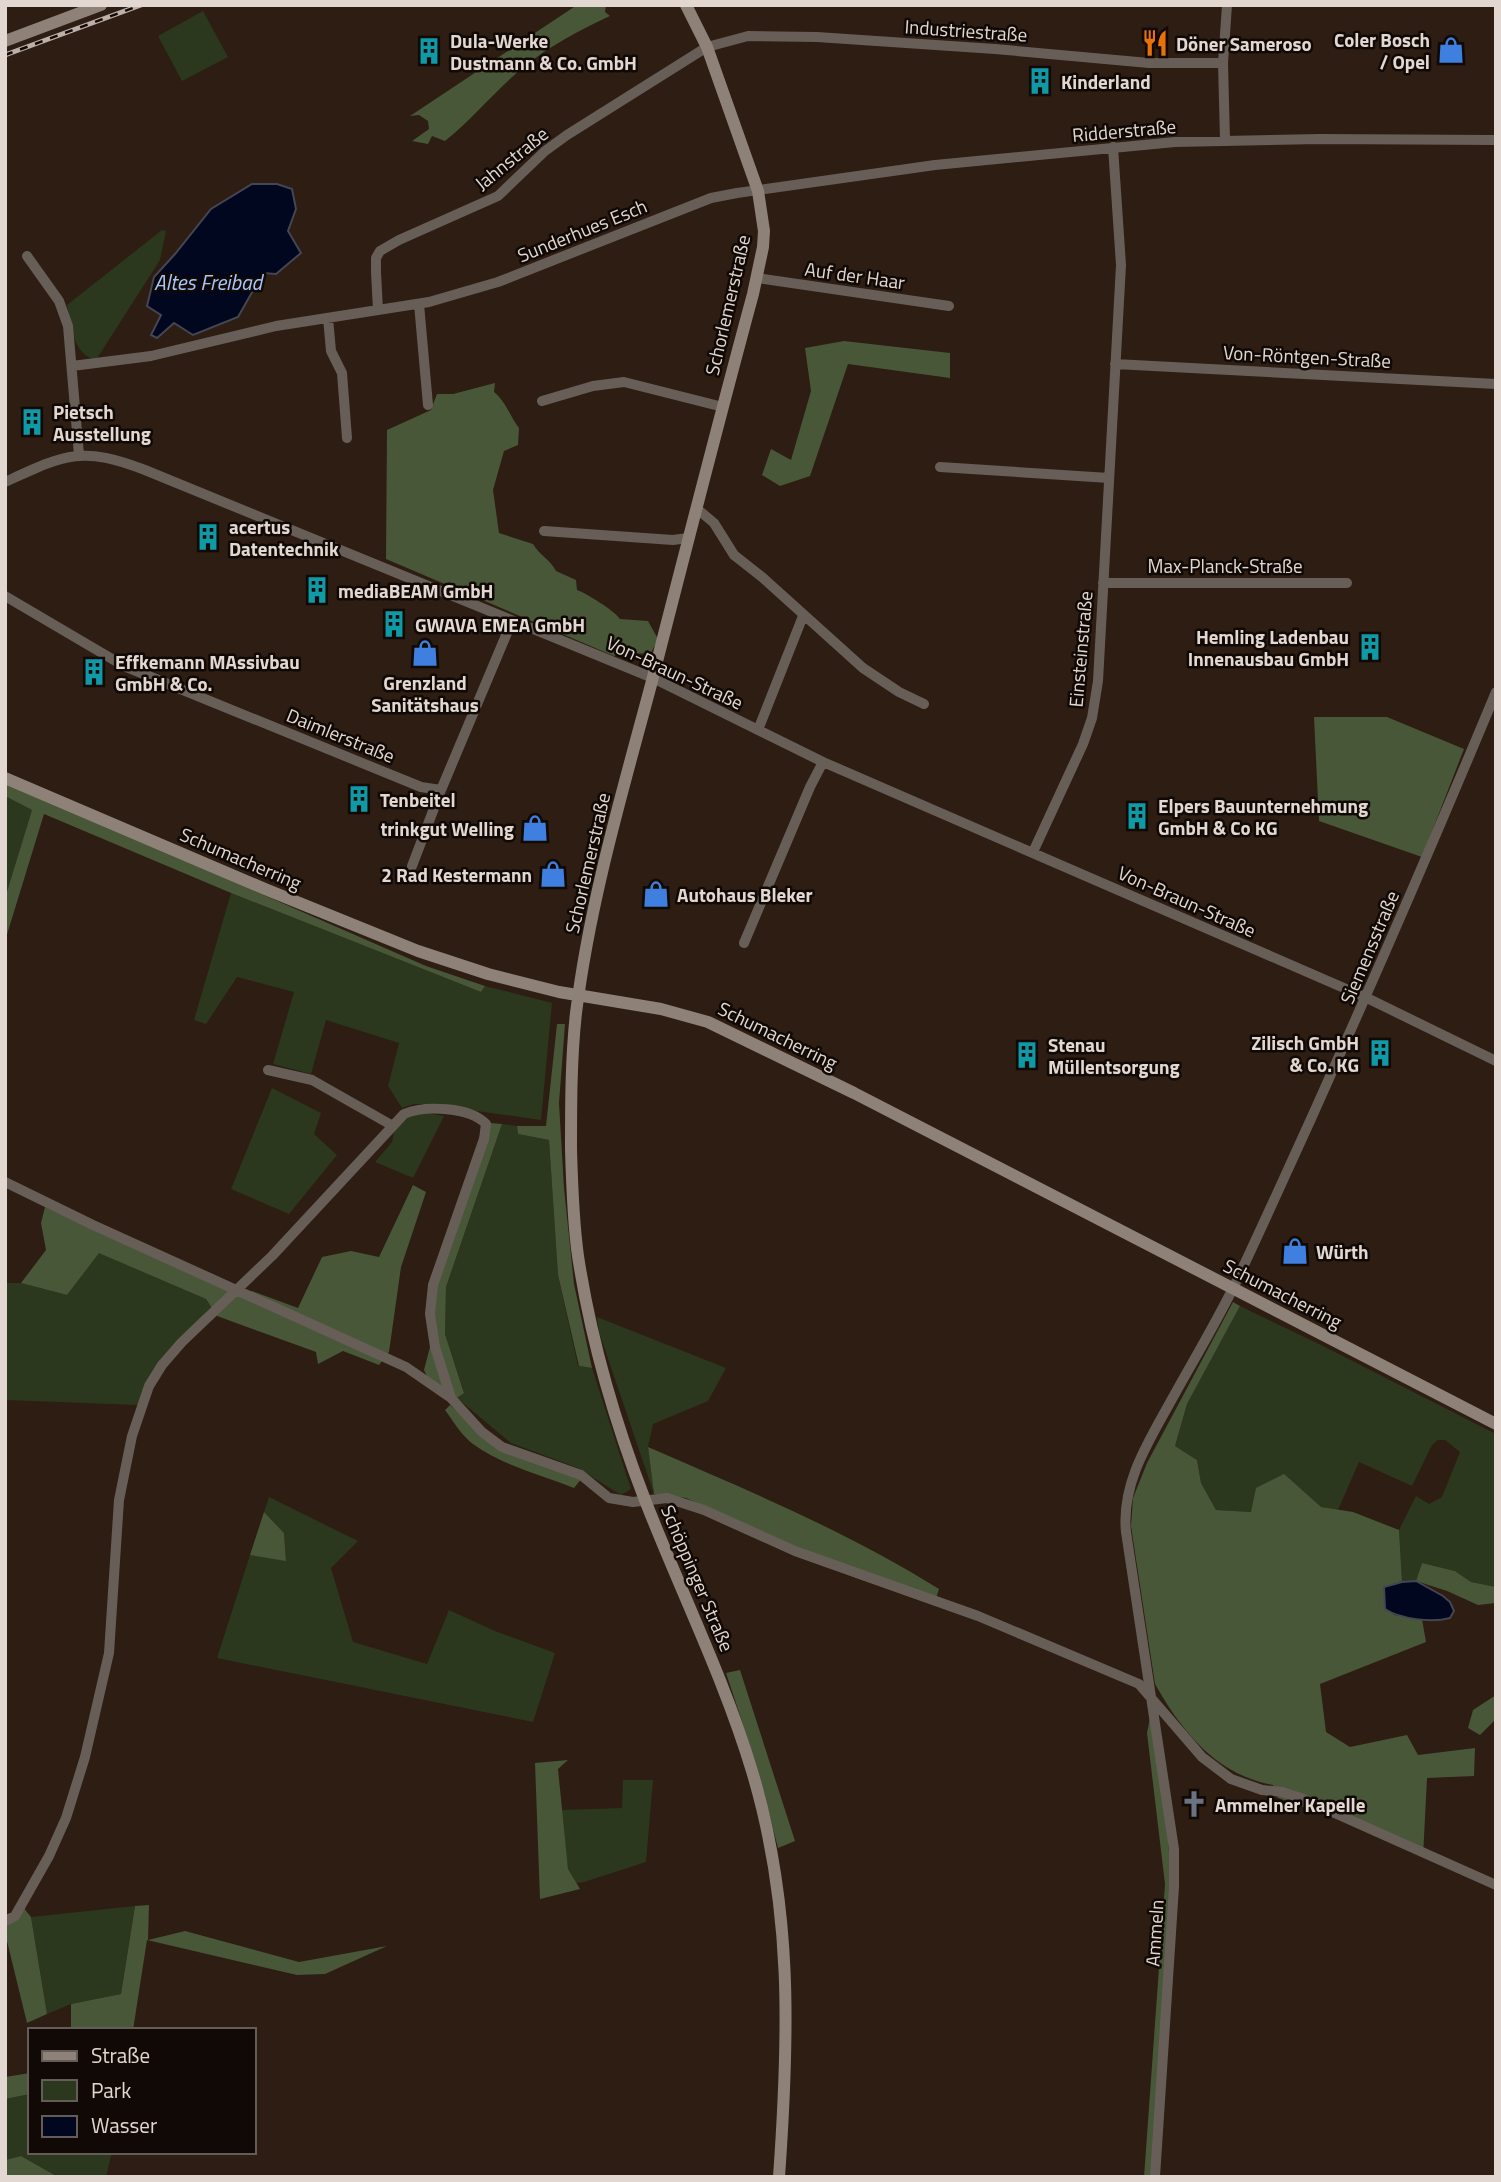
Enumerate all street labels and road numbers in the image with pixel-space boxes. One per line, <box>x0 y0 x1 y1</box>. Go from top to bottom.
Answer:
street label: Industriestraße <box>904 11 1028 49</box>
street label: Ridderstraße <box>1071 111 1177 149</box>
street label: Jahnstraße <box>468 119 554 197</box>
street label: Sunderhues Esch <box>513 191 651 269</box>
street label: Schorlemerstraße <box>697 232 757 378</box>
street label: Auf der Haar <box>803 254 907 296</box>
street label: Von-Röntgen-Straße <box>1222 337 1392 375</box>
street label: Max-Planck-Straße <box>1147 551 1303 580</box>
street label: Einsteinstraße <box>1060 590 1100 708</box>
street label: Von-Braun-Straße <box>602 628 748 716</box>
street label: Daimlerstraße <box>282 700 400 770</box>
street label: Schorlemerstraße <box>557 790 617 936</box>
street label: Schumacherring <box>176 819 307 897</box>
street label: Von-Braun-Straße <box>1113 858 1261 944</box>
street label: Siemensstraße <box>1332 886 1406 1008</box>
street label: Schumacherring <box>713 994 843 1077</box>
street label: Schumacherring <box>1219 1251 1348 1335</box>
street label: Schöppinger Straße <box>654 1500 742 1656</box>
street label: Ammeln <box>1137 1898 1171 1968</box>

